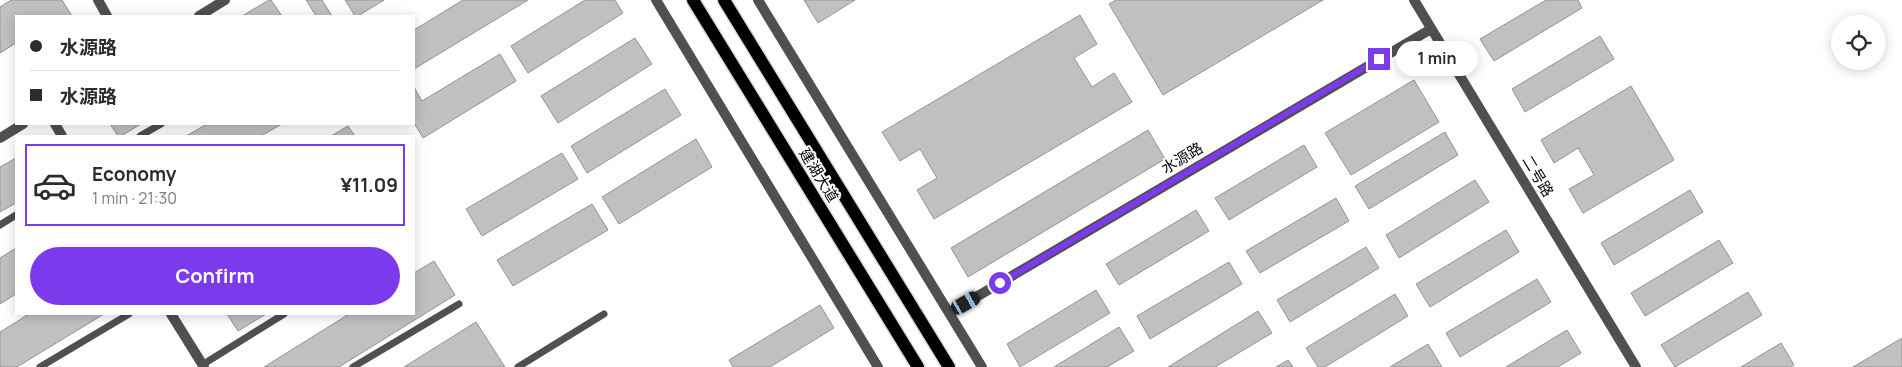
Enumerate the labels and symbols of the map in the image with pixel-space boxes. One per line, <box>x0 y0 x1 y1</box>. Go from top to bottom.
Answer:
callout: 1 min <box>1396 42 1479 76</box>
route end <box>1368 48 1390 70</box>
street label: 水源路 <box>1157 137 1207 179</box>
street label: 建湖大道 <box>794 144 844 206</box>
street label: 二号路 <box>1517 151 1559 201</box>
route start <box>989 272 1011 294</box>
car <box>949 289 982 317</box>

